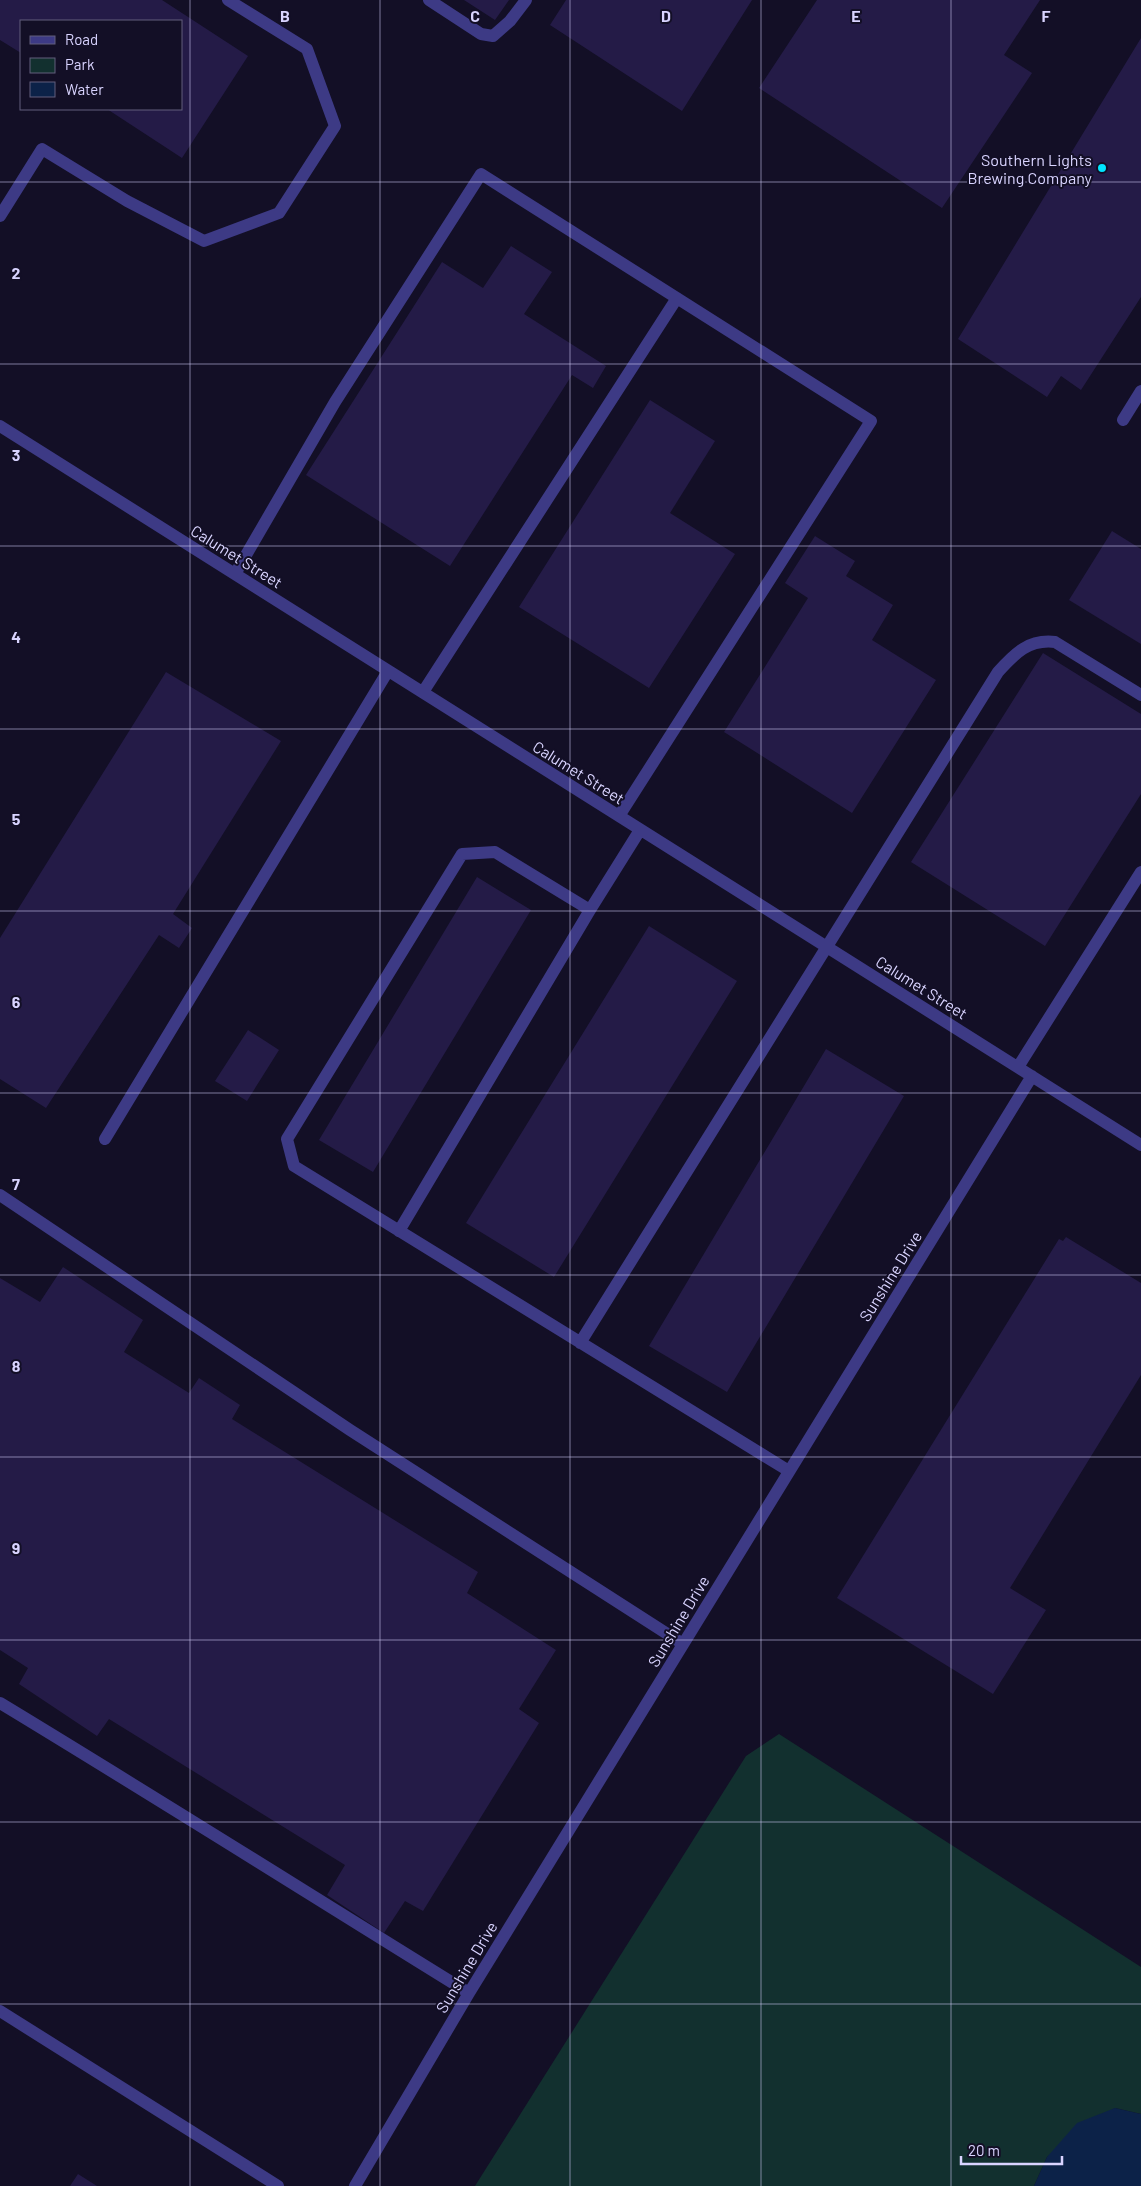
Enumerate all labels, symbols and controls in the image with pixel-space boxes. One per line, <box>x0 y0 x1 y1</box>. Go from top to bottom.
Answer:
text: B <box>280 6 290 25</box>
text: C <box>470 6 480 25</box>
text: D <box>661 6 671 25</box>
text: E <box>851 6 861 25</box>
text: F <box>1042 6 1051 25</box>
legend <box>20 20 182 110</box>
text: Road <box>65 30 98 48</box>
text: Park <box>65 55 95 73</box>
text: Water <box>65 80 104 98</box>
place label: Southern Lights Brewing Company <box>967 150 1093 187</box>
marker: Southern Lights Brewing Company <box>1096 162 1108 174</box>
text: 2 <box>12 263 21 282</box>
text: 3 <box>12 445 20 464</box>
street label: Calumet Street <box>188 520 286 592</box>
text: 4 <box>11 627 21 646</box>
street label: Calumet Street <box>530 736 628 808</box>
text: 5 <box>12 809 21 828</box>
street label: Calumet Street <box>873 951 971 1023</box>
text: 6 <box>12 992 21 1011</box>
text: 7 <box>12 1174 20 1193</box>
street label: Sunshine Drive <box>855 1227 925 1325</box>
text: 8 <box>12 1356 21 1375</box>
text: 9 <box>12 1538 20 1557</box>
street label: Sunshine Drive <box>643 1572 713 1670</box>
street label: Sunshine Drive <box>431 1918 501 2016</box>
scale bar <box>961 2134 1062 2166</box>
text: 20 m <box>968 2141 1000 2159</box>

